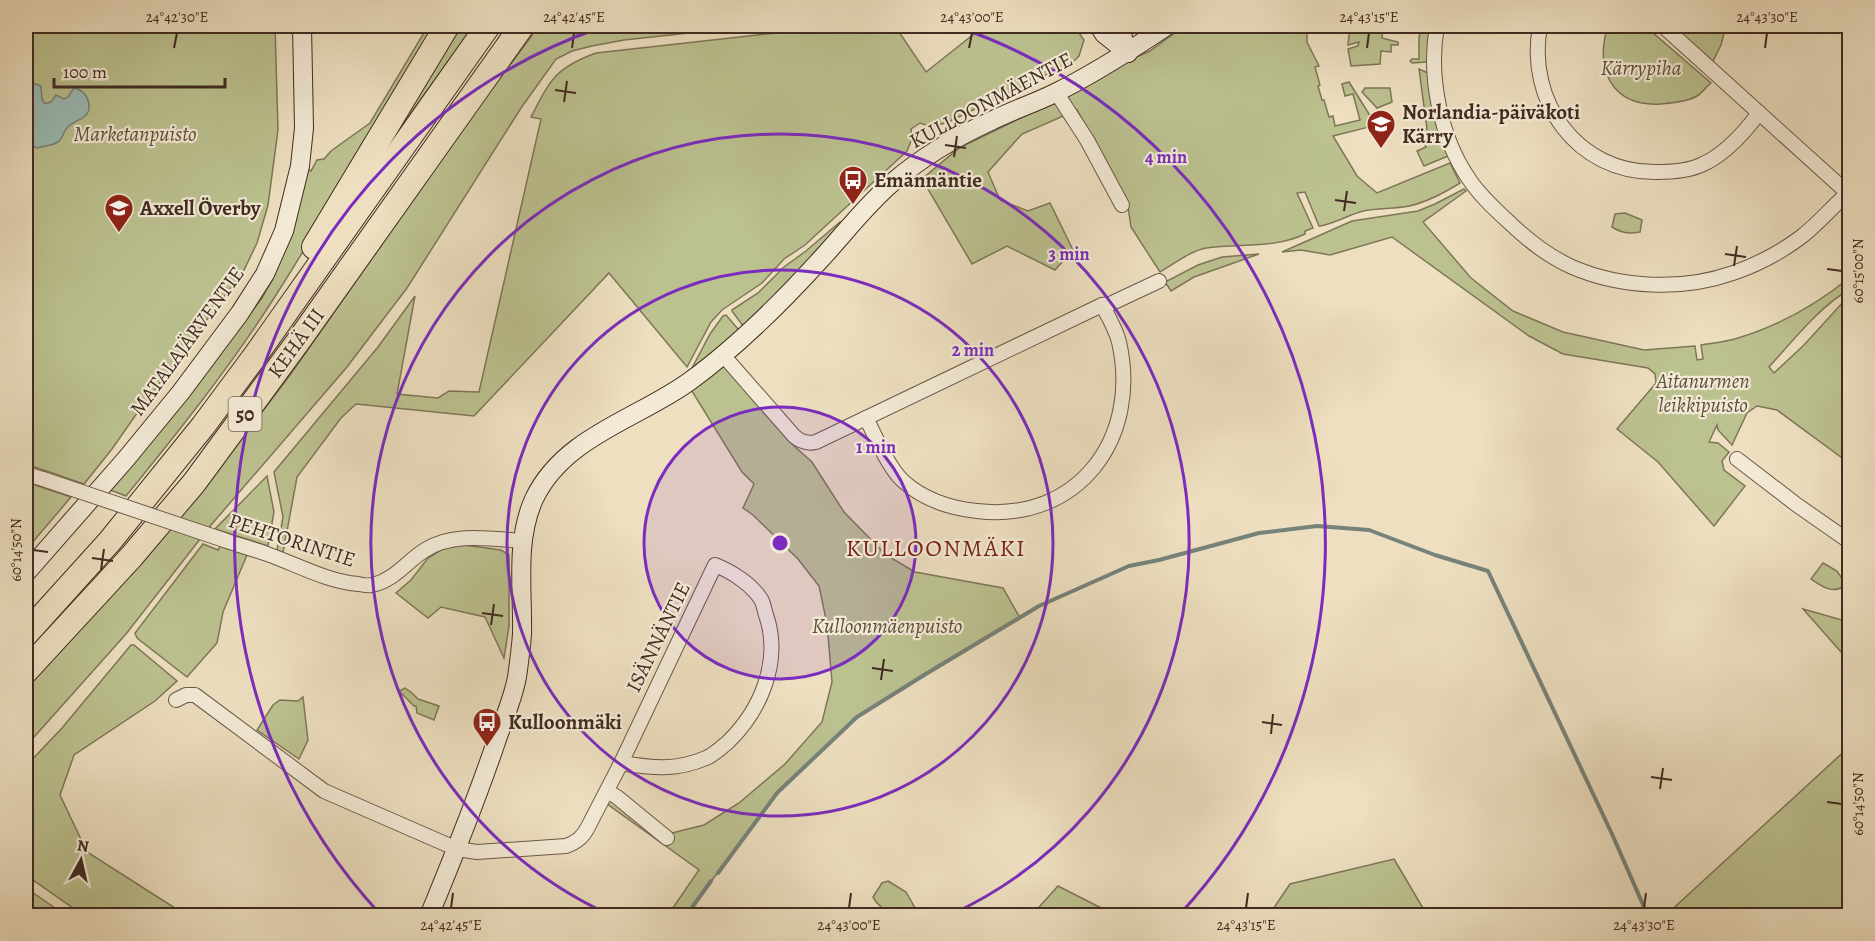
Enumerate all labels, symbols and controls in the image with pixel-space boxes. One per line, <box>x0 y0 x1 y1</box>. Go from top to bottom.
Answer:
text: 24°42'30"E <box>146 7 208 27</box>
text: 24°42'45"E <box>543 7 605 27</box>
text: 24°43'00"E <box>940 7 1004 27</box>
text: 24°43'15"E <box>1339 7 1399 27</box>
text: 24°43'30"E <box>1736 7 1798 27</box>
street label: KULLOONMÄENTIE <box>904 45 1078 155</box>
scale bar <box>54 51 225 89</box>
park label: Kärrypiha <box>1601 54 1682 82</box>
text: 100 m <box>63 60 107 84</box>
place label: Norlandia-päiväkoti Kärry <box>1402 98 1580 150</box>
school or university icon: Norlandia-päiväkoti Kärry <box>1365 108 1397 150</box>
park label: Marketanpuisto <box>74 120 196 148</box>
text: 4 min <box>1145 145 1187 169</box>
bus stop icon: Emännäntie <box>837 164 869 206</box>
place label: Emännäntie <box>874 166 982 194</box>
school or university icon: Axxell Överby <box>103 192 135 234</box>
place label: Axxell Överby <box>139 194 262 222</box>
text: 60°15'00"N <box>1848 238 1868 303</box>
text: 3 min <box>1048 242 1090 266</box>
street label: MATALAJÄRVENTIE <box>123 261 251 421</box>
street label: KEHÄ III <box>261 302 331 384</box>
text: 2 min <box>952 338 994 362</box>
park label: Aitanurmen leikkipuisto <box>1655 367 1750 419</box>
road number: 50 <box>228 397 262 431</box>
text: 1 min <box>856 435 896 459</box>
street label: PEHTORINTIE <box>225 506 359 574</box>
text: 60°14'50"N <box>6 518 26 582</box>
district label: KULLOONMÄKI <box>846 532 1026 564</box>
centre of rings <box>770 533 790 553</box>
street label: ISÄNNÄNTIE <box>619 577 697 697</box>
park label: Kulloonmäenpuisto <box>812 612 962 640</box>
bus stop icon: Kulloonmäki <box>471 706 503 748</box>
place label: Kulloonmäki <box>508 708 622 736</box>
text: 60°14'50"N <box>1848 772 1868 836</box>
north arrow <box>51 830 111 890</box>
text: N <box>76 834 91 858</box>
text: 24°42'45"E <box>420 915 482 935</box>
text: 24°43'00"E <box>817 915 881 935</box>
text: 24°43'15"E <box>1216 915 1276 935</box>
text: 24°43'30"E <box>1613 915 1675 935</box>

